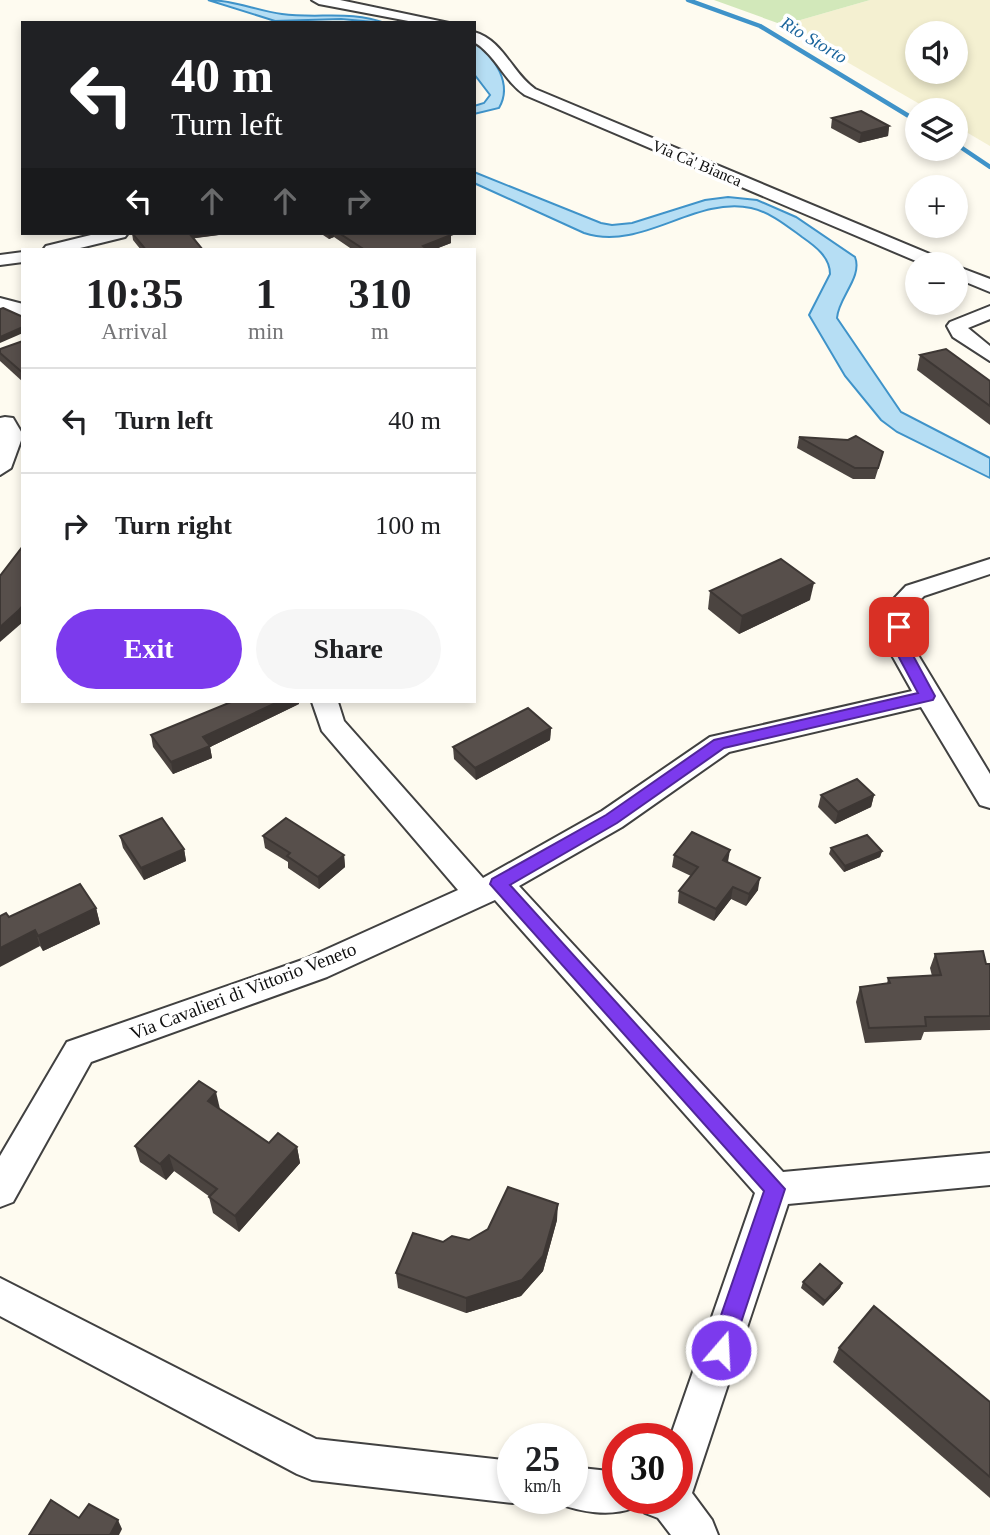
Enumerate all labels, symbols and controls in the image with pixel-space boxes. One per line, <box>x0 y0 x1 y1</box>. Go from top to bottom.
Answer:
water label: Rio Storto <box>776 12 851 68</box>
map controls <box>905 21 968 315</box>
button: sound <box>905 21 968 84</box>
text: 40 m <box>171 48 273 103</box>
icon: left <box>56 49 147 140</box>
button: layers <box>905 98 968 161</box>
text: Turn left <box>171 106 283 142</box>
street label: Via Ca' Bianca <box>650 137 744 189</box>
button: + <box>905 175 968 238</box>
icon: left <box>120 182 158 220</box>
icon: ahead <box>193 182 231 220</box>
icon: ahead <box>266 182 304 220</box>
icon: right <box>339 182 377 220</box>
button: − <box>905 252 968 315</box>
text: 10:35 <box>86 271 184 317</box>
text: 1 <box>255 271 276 317</box>
text: 310 <box>348 271 411 317</box>
text: Arrival <box>101 319 168 344</box>
text: min <box>248 319 284 344</box>
text: m <box>371 319 389 344</box>
icon: left <box>56 402 94 440</box>
text: Turn left <box>115 406 213 435</box>
text: 40 m <box>388 406 441 435</box>
icon: right <box>56 507 94 545</box>
text: Turn right <box>115 511 232 540</box>
text: 100 m <box>375 511 441 540</box>
pin <box>869 597 929 657</box>
icon: arrive <box>880 608 918 646</box>
button: Exit <box>56 609 242 689</box>
button: Share <box>256 609 441 689</box>
street label: Via Cavalieri di Vittorio Veneto <box>127 938 359 1044</box>
position arrow <box>684 1313 758 1387</box>
speed limit sign: 30 <box>602 1423 693 1514</box>
text: 25 <box>525 1440 560 1479</box>
text: km/h <box>524 1476 561 1496</box>

